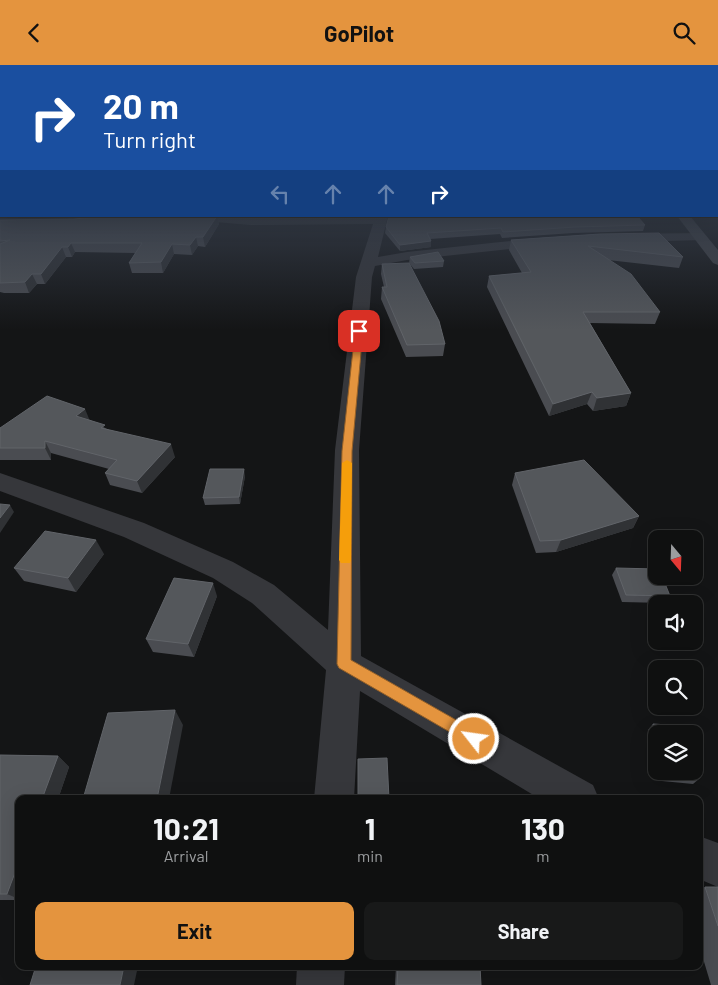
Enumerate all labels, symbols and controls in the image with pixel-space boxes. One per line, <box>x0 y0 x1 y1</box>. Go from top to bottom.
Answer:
icon: back <box>20 19 48 47</box>
icon: search <box>670 19 698 47</box>
text: GoPilot <box>324 20 394 46</box>
text: 20 m <box>103 84 179 126</box>
icon: right <box>20 85 85 150</box>
text: Turn right <box>103 126 196 152</box>
icon: left <box>266 180 294 208</box>
icon: ahead <box>319 180 347 208</box>
icon: ahead <box>372 180 400 208</box>
icon: right <box>425 180 453 208</box>
pin <box>338 310 380 352</box>
icon: arrive <box>345 317 373 345</box>
north arrow <box>648 530 702 585</box>
map controls <box>648 530 703 780</box>
button: sound <box>648 595 703 650</box>
button: search <box>648 660 703 715</box>
position arrow <box>447 712 499 764</box>
button: layers <box>648 725 703 780</box>
text: 10:21 <box>153 810 219 846</box>
text: 1 <box>365 810 375 846</box>
text: 130 <box>521 810 565 846</box>
text: Arrival <box>164 846 208 865</box>
text: min <box>357 846 383 865</box>
text: m <box>536 846 550 865</box>
button: Exit <box>35 902 354 960</box>
button: Share <box>364 902 683 960</box>

